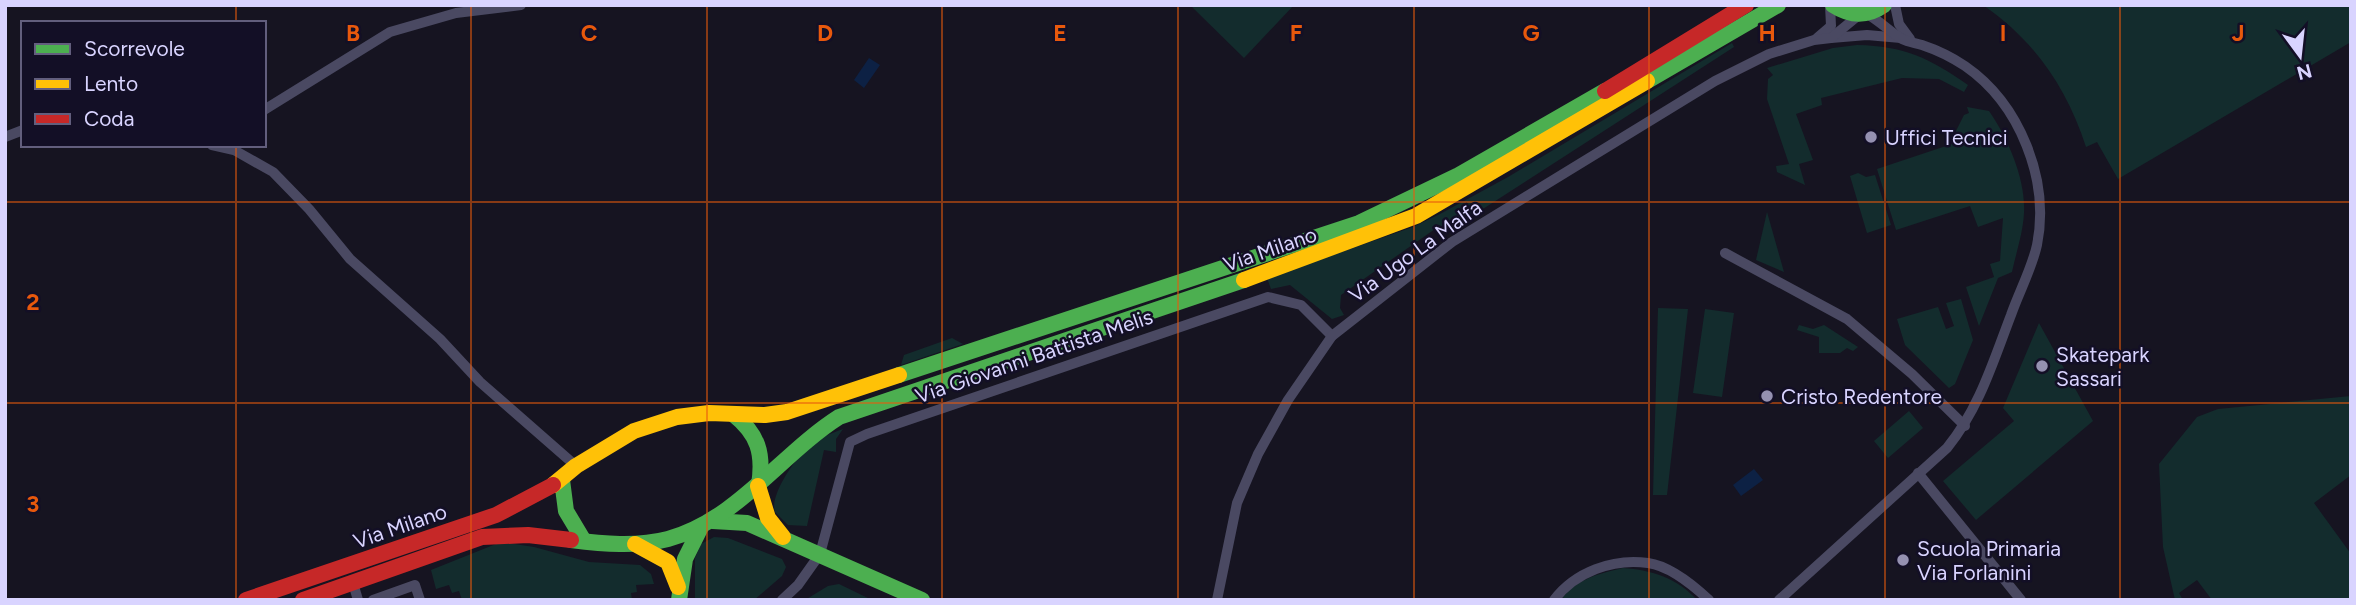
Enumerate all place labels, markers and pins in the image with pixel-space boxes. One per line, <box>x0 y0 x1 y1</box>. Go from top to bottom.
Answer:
place label: Uffici Tecnici <box>1885 125 2008 150</box>
marker: Uffici Tecnici <box>1863 129 1879 145</box>
place label: Skatepark Sassari <box>2056 342 2150 391</box>
marker: Skatepark Sassari <box>2034 358 2050 374</box>
place label: Cristo Redentore <box>1781 384 1942 409</box>
marker: Cristo Redentore <box>1759 388 1775 404</box>
place label: Scuola Primaria Via Forlanini <box>1917 536 2061 585</box>
marker: Scuola Primaria Via Forlanini <box>1895 552 1911 568</box>

